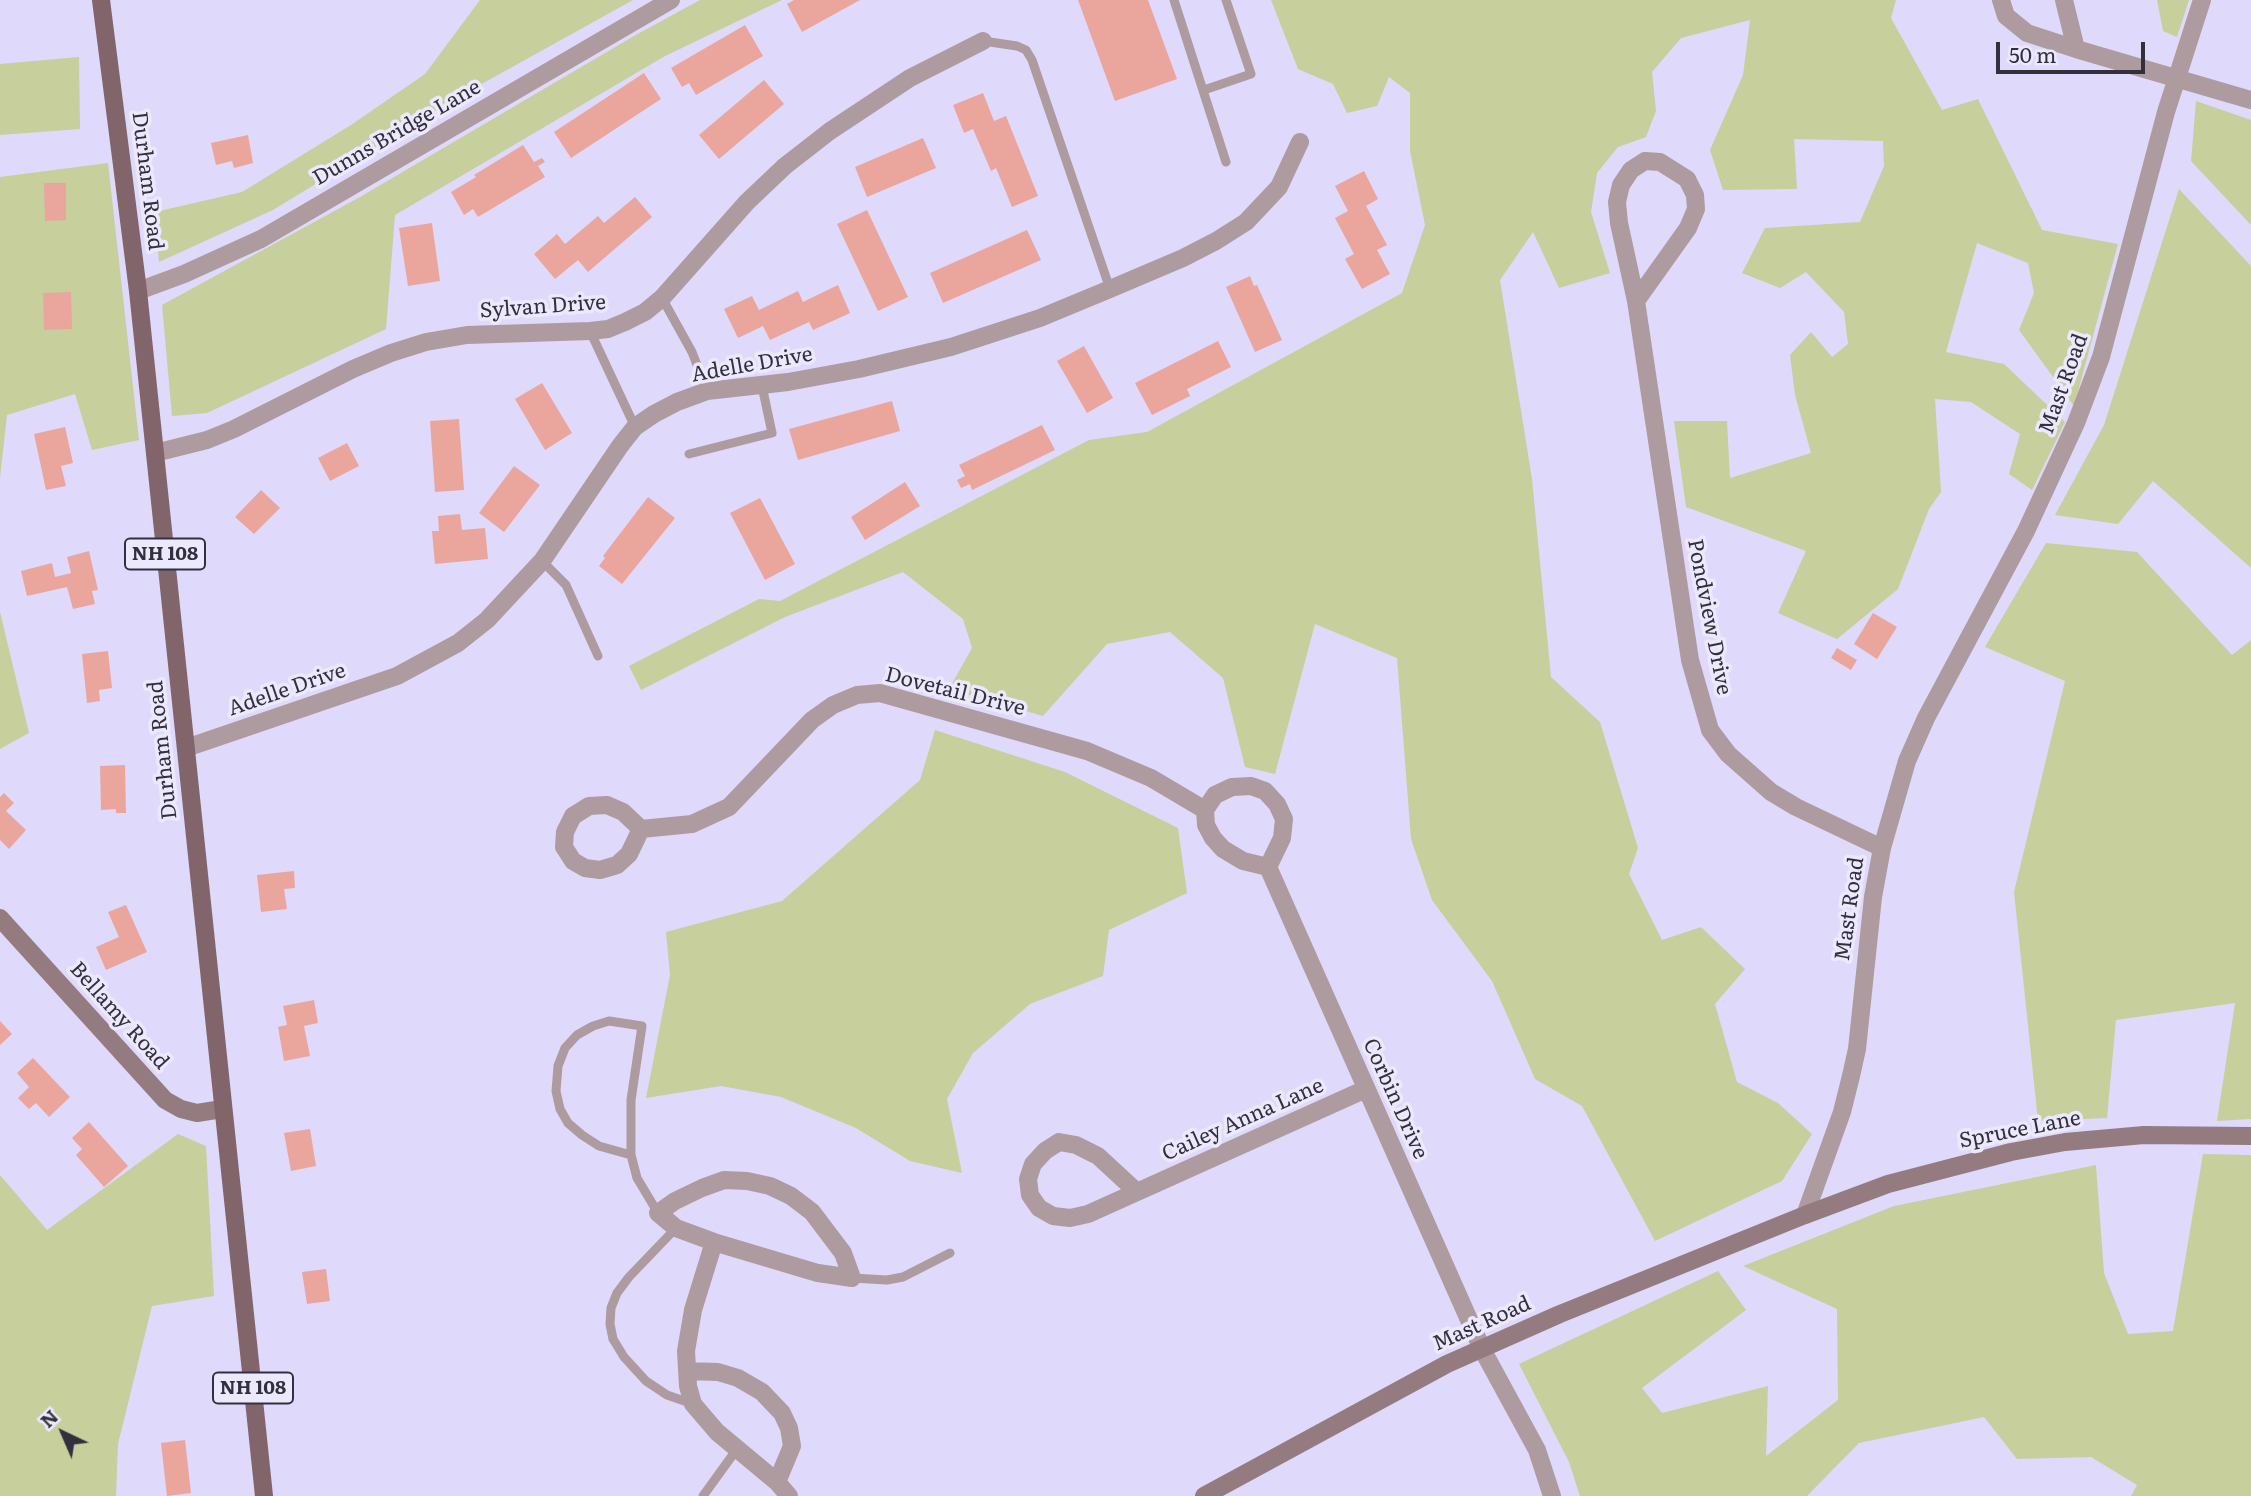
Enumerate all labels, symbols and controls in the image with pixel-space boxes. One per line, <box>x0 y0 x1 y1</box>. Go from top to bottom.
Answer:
scale bar <box>1999 28 2148 72</box>
text: 50 m <box>2009 38 2056 69</box>
street label: Dunns Bridge Lane <box>309 75 485 191</box>
street label: Durham Road <box>126 110 168 252</box>
street label: Sylvan Drive <box>479 290 607 324</box>
street label: Mast Road <box>2034 331 2094 437</box>
street label: Adelle Drive <box>689 342 815 388</box>
street label: Pondview Drive <box>1682 537 1736 697</box>
road number: NH 108 <box>125 538 205 569</box>
street label: Adelle Drive <box>225 658 349 722</box>
street label: Dovetail Drive <box>882 662 1028 722</box>
street label: Durham Road <box>143 679 183 821</box>
street label: Mast Road <box>1830 855 1870 963</box>
street label: Bellamy Road <box>64 957 174 1075</box>
street label: Corbin Drive <box>1357 1035 1433 1163</box>
street label: Cailey Anna Lane <box>1158 1073 1328 1167</box>
street label: Spruce Lane <box>1957 1106 2083 1154</box>
street label: Mast Road <box>1429 1291 1535 1357</box>
road number: NH 108 <box>213 1372 293 1404</box>
north arrow <box>28 1398 98 1468</box>
text: N <box>33 1402 64 1434</box>

